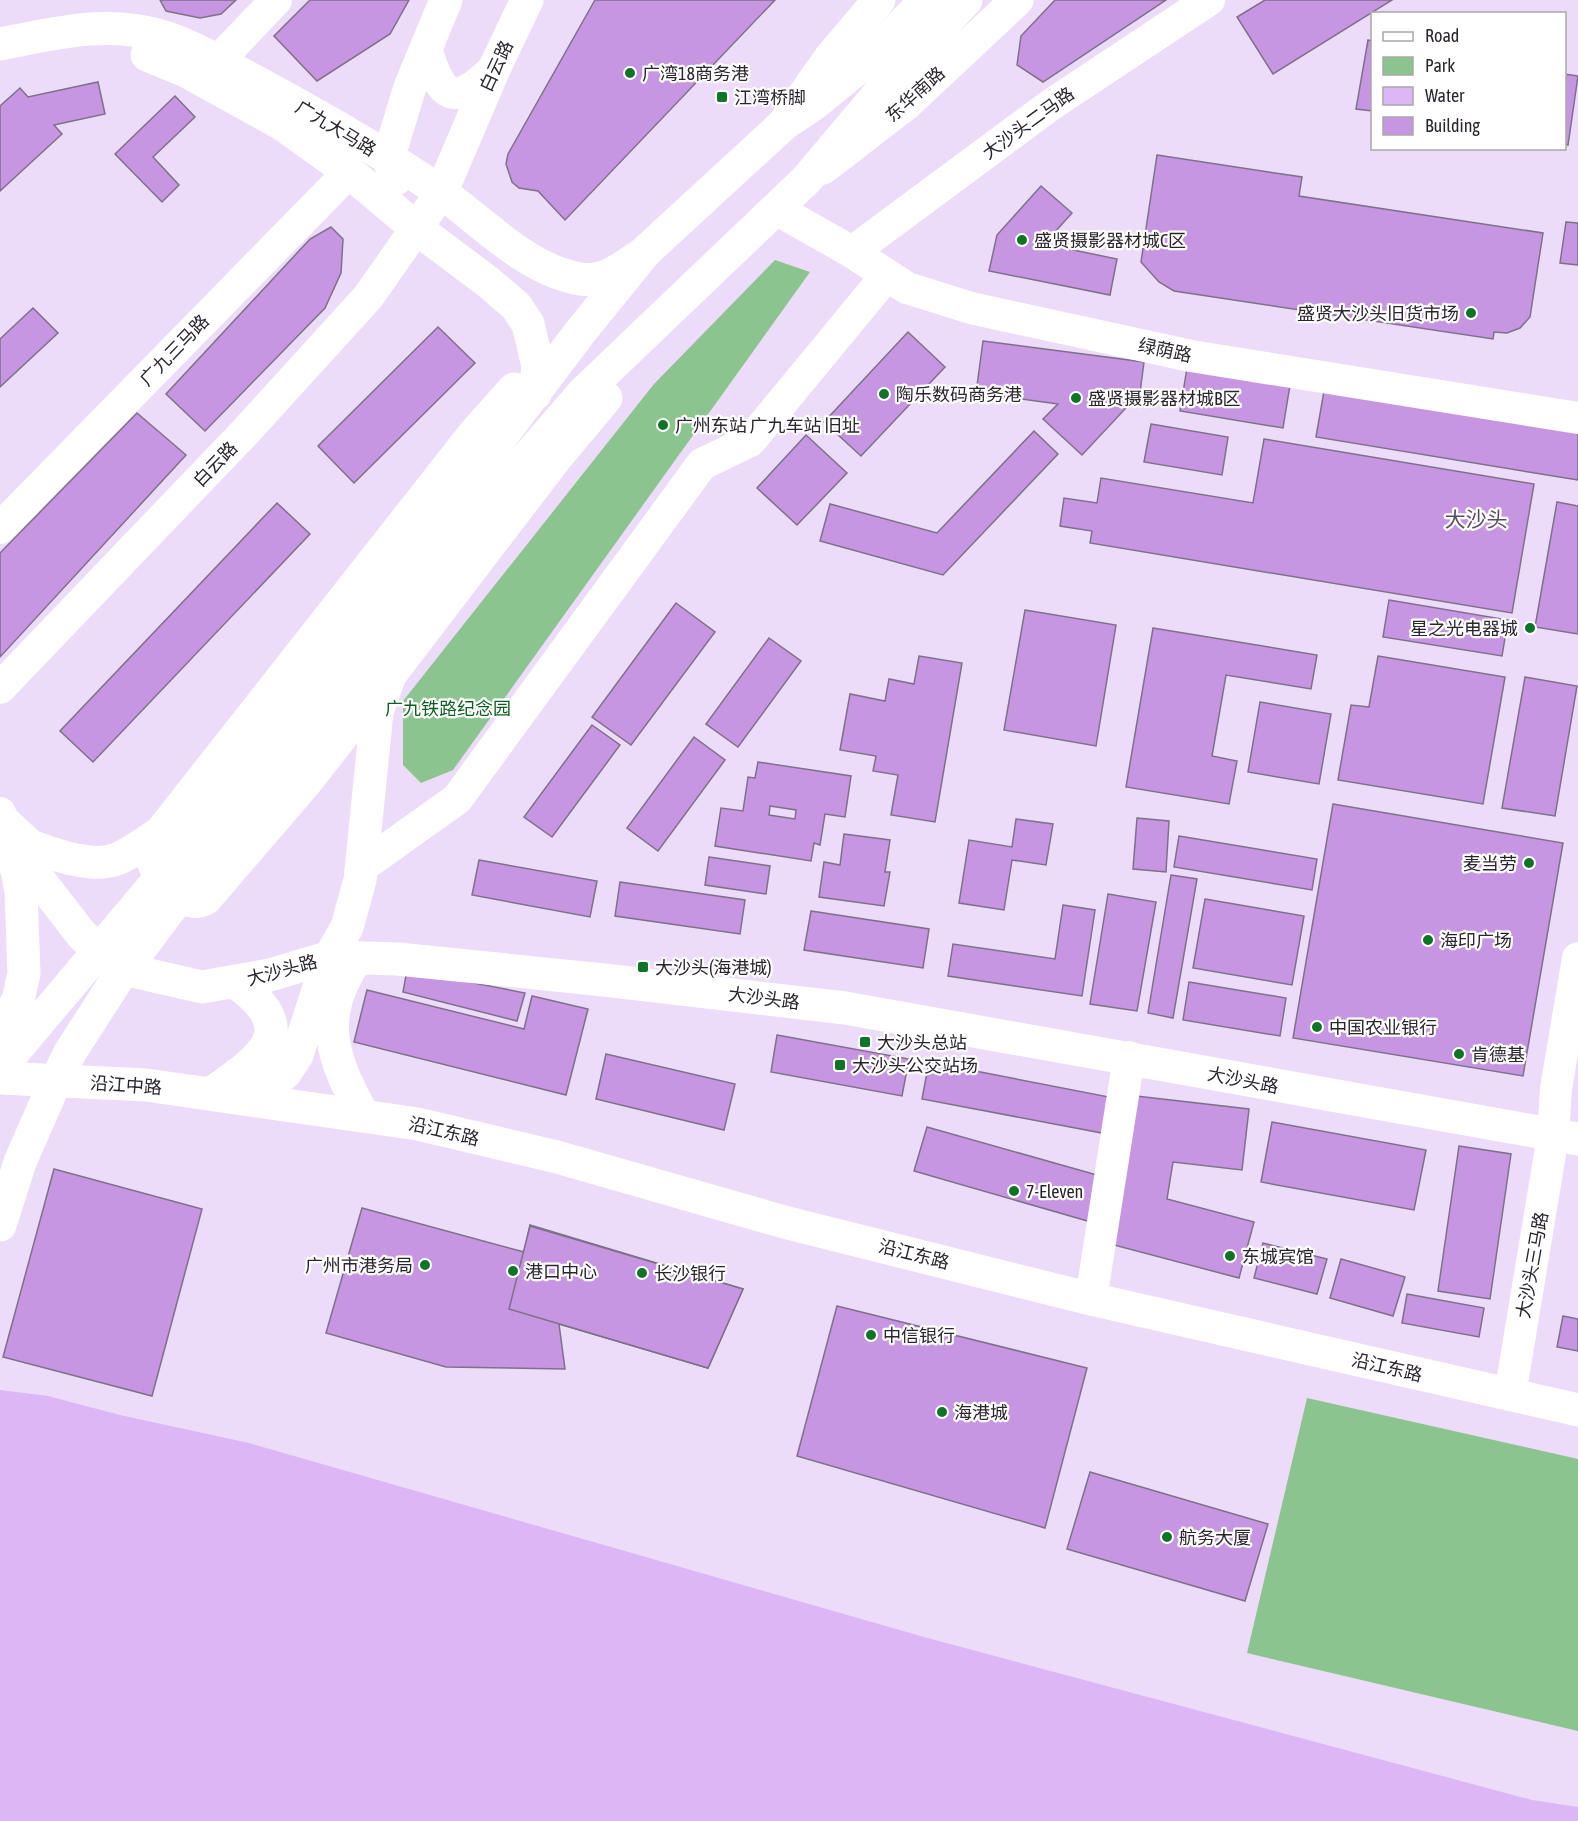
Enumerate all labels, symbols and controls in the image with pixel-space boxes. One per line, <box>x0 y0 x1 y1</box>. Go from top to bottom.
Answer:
legend <box>1371 12 1566 150</box>
text: Road <box>1425 25 1459 46</box>
street label: 白云路 <box>475 37 517 95</box>
text: Park <box>1425 55 1455 76</box>
street label: 东华南路 <box>881 62 949 126</box>
place label: 广湾18商务港 <box>642 63 749 84</box>
marker: 广湾18商务港 <box>623 66 637 80</box>
street label: 大沙头二马路 <box>978 83 1078 163</box>
text: Water <box>1425 85 1465 106</box>
place label: 江湾桥脚 <box>734 87 806 108</box>
marker: 江湾桥脚 <box>715 90 729 104</box>
street label: 广九大马路 <box>292 96 380 160</box>
text: Building <box>1425 115 1480 136</box>
place label: 盛贤摄影器材城C区 <box>1034 230 1186 251</box>
marker: 盛贤摄影器材城C区 <box>1015 233 1029 247</box>
place label: 盛贤大沙头旧货市场 <box>1297 303 1459 324</box>
marker: 盛贤大沙头旧货市场 <box>1464 306 1478 320</box>
street label: 广九三马路 <box>135 310 213 390</box>
street label: 绿荫路 <box>1136 334 1194 366</box>
place label: 陶乐数码商务港 <box>896 384 1022 405</box>
marker: 陶乐数码商务港 <box>877 387 891 401</box>
place label: 盛贤摄影器材城B区 <box>1088 388 1241 409</box>
marker: 盛贤摄影器材城B区 <box>1069 391 1083 405</box>
place label: 广州东站 广九车站 旧址 <box>675 415 860 436</box>
marker: 广州东站 广九车站 旧址 <box>656 418 670 432</box>
street label: 白云路 <box>189 437 241 491</box>
district label: 大沙头 <box>1445 507 1508 531</box>
place label: 星之光电器城 <box>1410 618 1518 639</box>
marker: 星之光电器城 <box>1523 621 1537 635</box>
park label: 广九铁路纪念园 <box>385 698 511 719</box>
place label: 麦当劳 <box>1463 853 1517 874</box>
marker: 麦当劳 <box>1522 856 1536 870</box>
place label: 海印广场 <box>1440 930 1512 951</box>
marker: 海印广场 <box>1421 933 1435 947</box>
street label: 大沙头路 <box>245 951 319 989</box>
place label: 大沙头(海港城) <box>655 957 772 978</box>
marker: 大沙头(海港城) <box>636 960 650 974</box>
street label: 大沙头路 <box>727 983 801 1013</box>
place label: 中国农业银行 <box>1329 1017 1437 1038</box>
marker: 中国农业银行 <box>1310 1020 1324 1034</box>
place label: 大沙头总站 <box>877 1032 967 1053</box>
marker: 大沙头总站 <box>858 1035 872 1049</box>
place label: 肯德基 <box>1471 1044 1525 1065</box>
marker: 肯德基 <box>1452 1047 1466 1061</box>
place label: 大沙头公交站场 <box>852 1055 978 1076</box>
marker: 大沙头公交站场 <box>833 1058 847 1072</box>
street label: 大沙头路 <box>1206 1063 1280 1097</box>
street label: 沿江中路 <box>89 1072 163 1098</box>
street label: 沿江东路 <box>407 1113 481 1149</box>
place label: 7-Eleven <box>1026 1181 1083 1202</box>
marker: 7-Eleven <box>1007 1184 1021 1198</box>
street label: 大沙头三马路 <box>1512 1210 1552 1320</box>
street label: 沿江东路 <box>877 1235 951 1273</box>
place label: 东城宾馆 <box>1242 1246 1314 1267</box>
marker: 东城宾馆 <box>1223 1249 1237 1263</box>
place label: 广州市港务局 <box>305 1255 413 1276</box>
marker: 广州市港务局 <box>418 1258 432 1272</box>
place label: 港口中心 <box>525 1261 597 1282</box>
place label: 长沙银行 <box>654 1263 726 1284</box>
marker: 港口中心 <box>506 1264 520 1278</box>
marker: 长沙银行 <box>635 1266 649 1280</box>
place label: 中信银行 <box>883 1325 955 1346</box>
marker: 中信银行 <box>864 1328 878 1342</box>
street label: 沿江东路 <box>1350 1349 1424 1385</box>
place label: 海港城 <box>954 1402 1008 1423</box>
marker: 海港城 <box>935 1405 949 1419</box>
place label: 航务大厦 <box>1179 1527 1251 1548</box>
marker: 航务大厦 <box>1160 1530 1174 1544</box>

